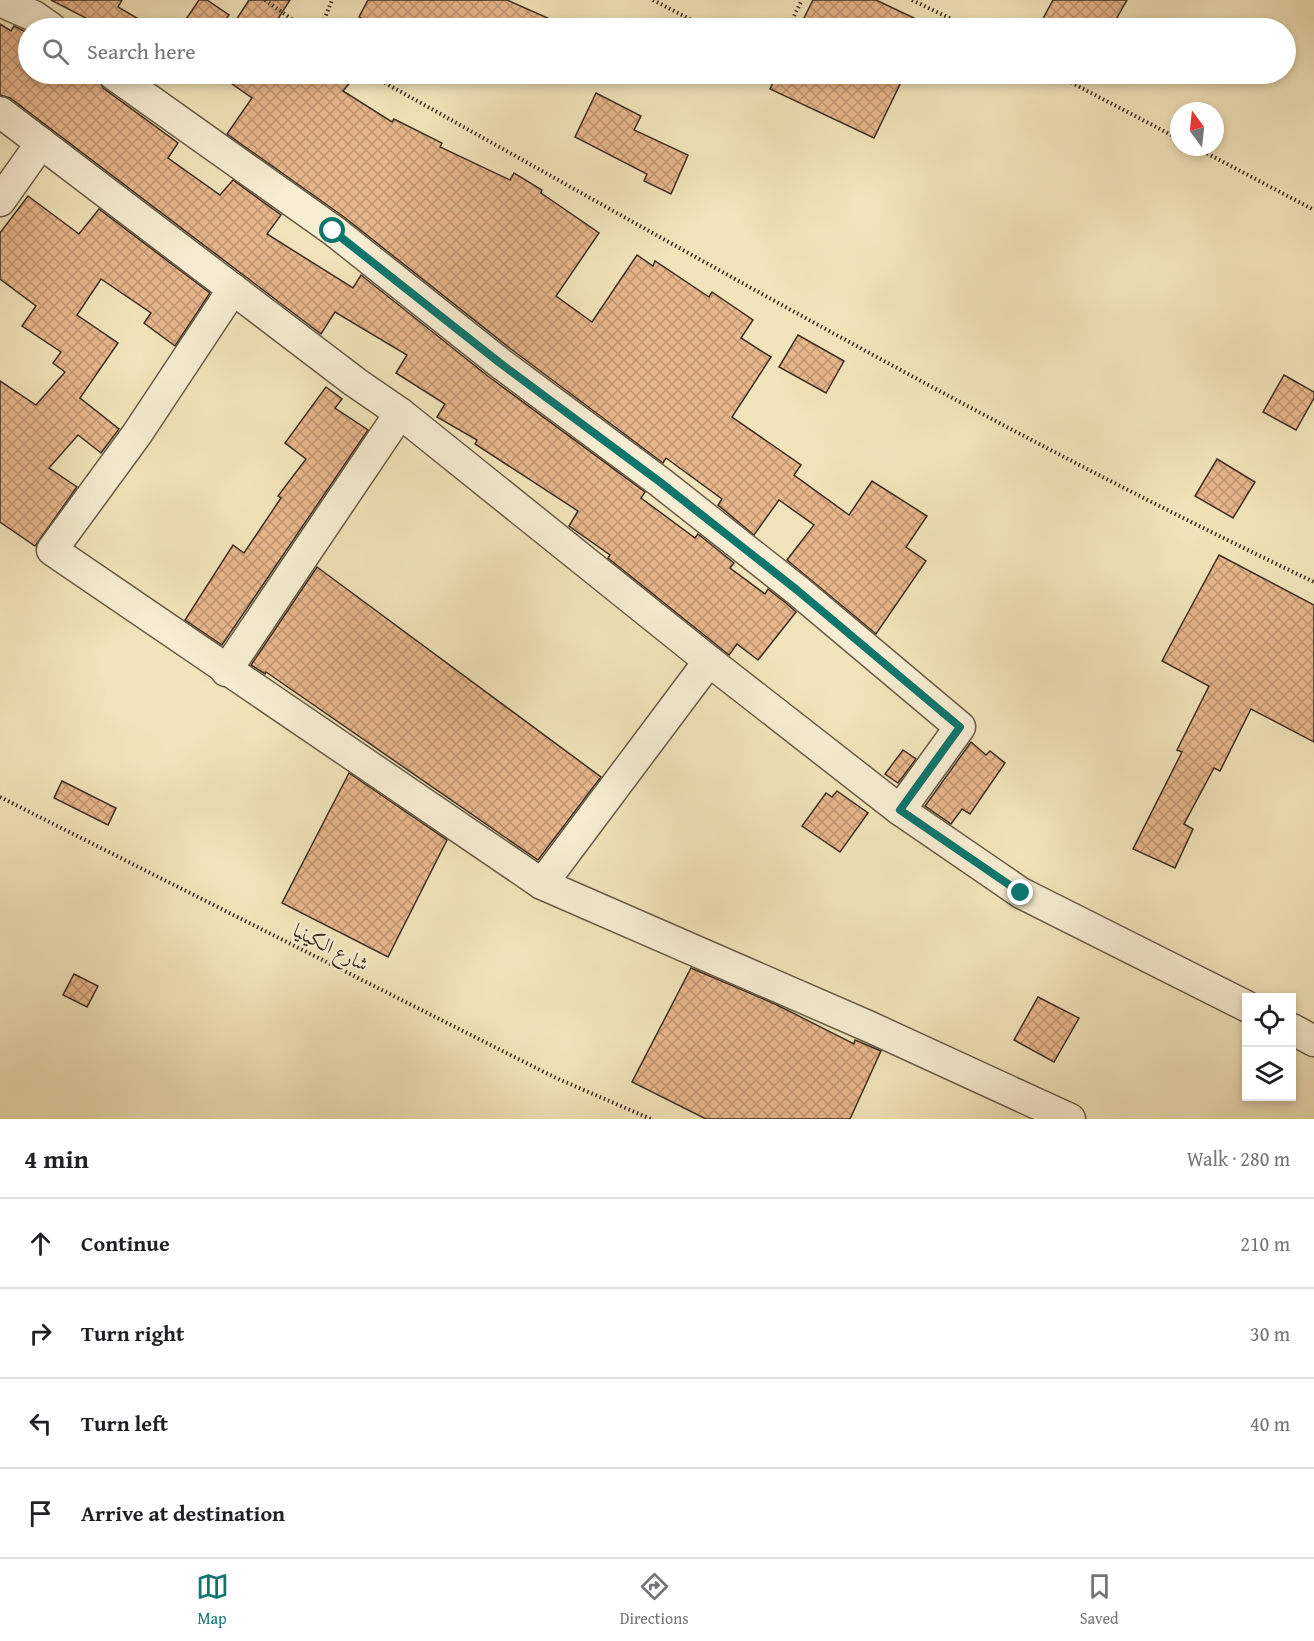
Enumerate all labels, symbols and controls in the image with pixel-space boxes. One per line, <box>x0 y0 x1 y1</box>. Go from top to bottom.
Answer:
search box <box>18 18 1296 84</box>
icon: search <box>39 35 72 68</box>
text: Search here <box>87 35 196 67</box>
north arrow <box>1170 102 1224 156</box>
route start <box>319 217 345 243</box>
route end <box>1007 879 1033 905</box>
street label: شارع الكينيا <box>286 915 374 982</box>
map controls <box>1242 993 1296 1101</box>
button: locate <box>1242 993 1296 1047</box>
button: layers <box>1242 1047 1296 1101</box>
text: 4 min <box>24 1139 89 1178</box>
text: Walk · 280 m <box>1187 1144 1290 1173</box>
icon: ahead <box>24 1227 57 1260</box>
text: Continue <box>81 1227 170 1259</box>
text: 210 m <box>1240 1229 1290 1258</box>
icon: right <box>24 1317 57 1350</box>
text: Turn right <box>81 1317 184 1349</box>
text: 30 m <box>1250 1319 1290 1348</box>
icon: left <box>24 1407 57 1440</box>
text: Turn left <box>81 1407 168 1439</box>
text: 40 m <box>1250 1409 1290 1438</box>
icon: arrive <box>24 1497 57 1530</box>
text: Arrive at destination <box>81 1497 285 1529</box>
tab: Map <box>196 1570 229 1630</box>
tab: Directions <box>620 1570 689 1630</box>
tab: Saved <box>1080 1570 1118 1630</box>

